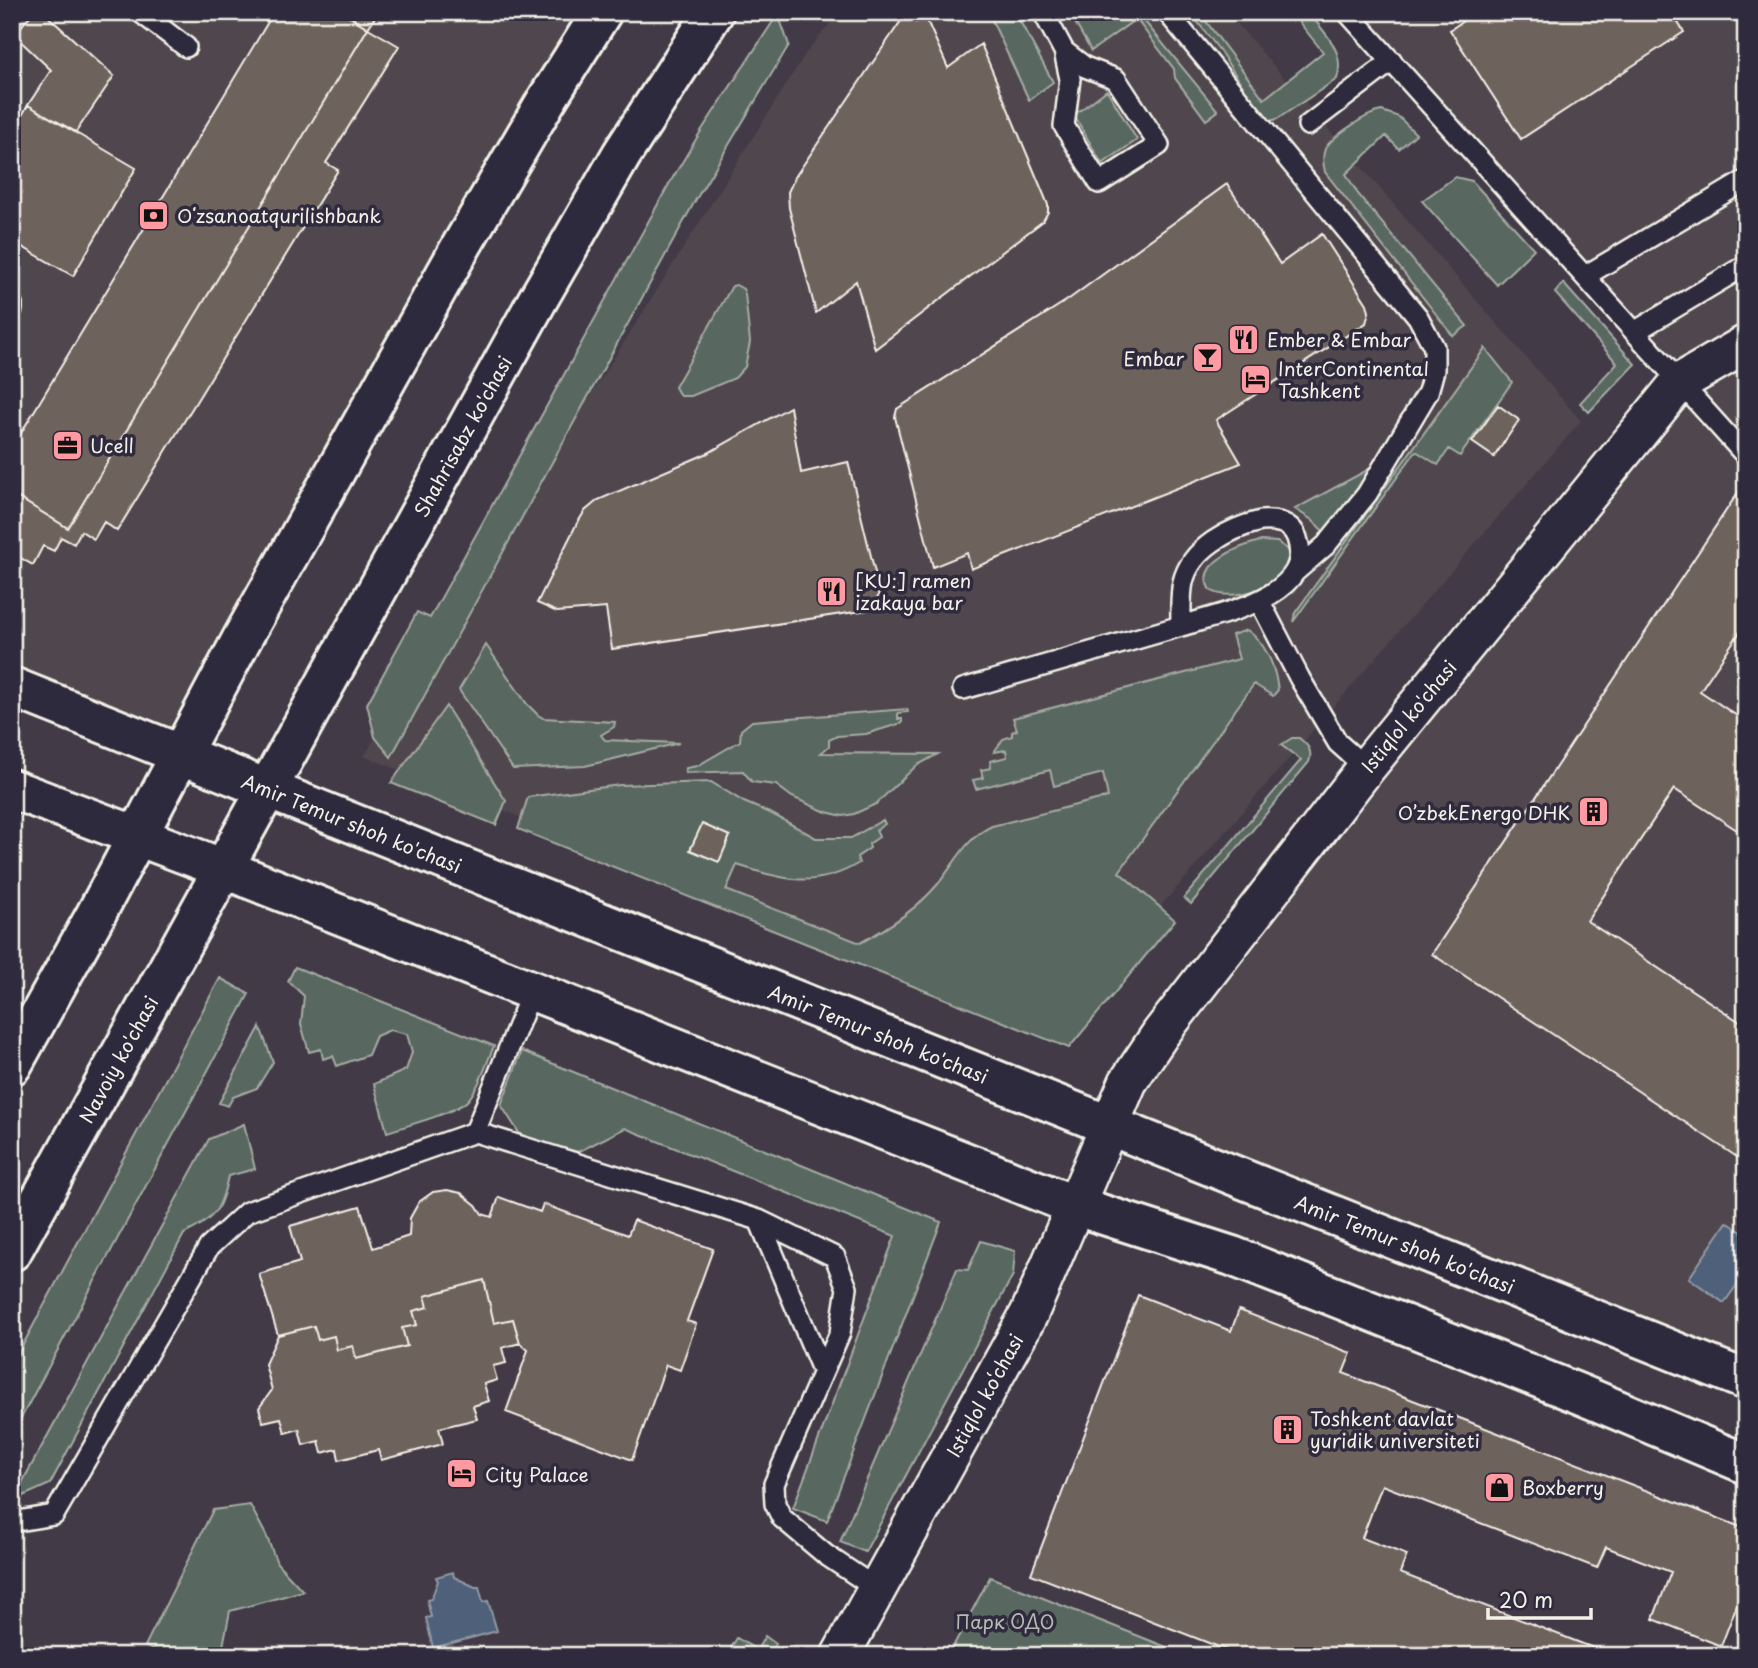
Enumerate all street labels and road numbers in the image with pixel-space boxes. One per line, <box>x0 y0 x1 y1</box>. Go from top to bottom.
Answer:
street label: Shahrisabz ko'chasi <box>406 350 518 522</box>
street label: Istiqlol ko'chasi <box>1354 654 1463 778</box>
street label: Amir Temur shoh ko'chasi <box>238 766 466 879</box>
street label: Amir Temur shoh ko'chasi <box>764 977 992 1090</box>
street label: Navoiy ko'chasi <box>71 991 164 1128</box>
street label: Amir Temur shoh ko'chasi <box>1291 1187 1519 1300</box>
street label: Istiqlol ko‘chasi <box>939 1328 1030 1462</box>

